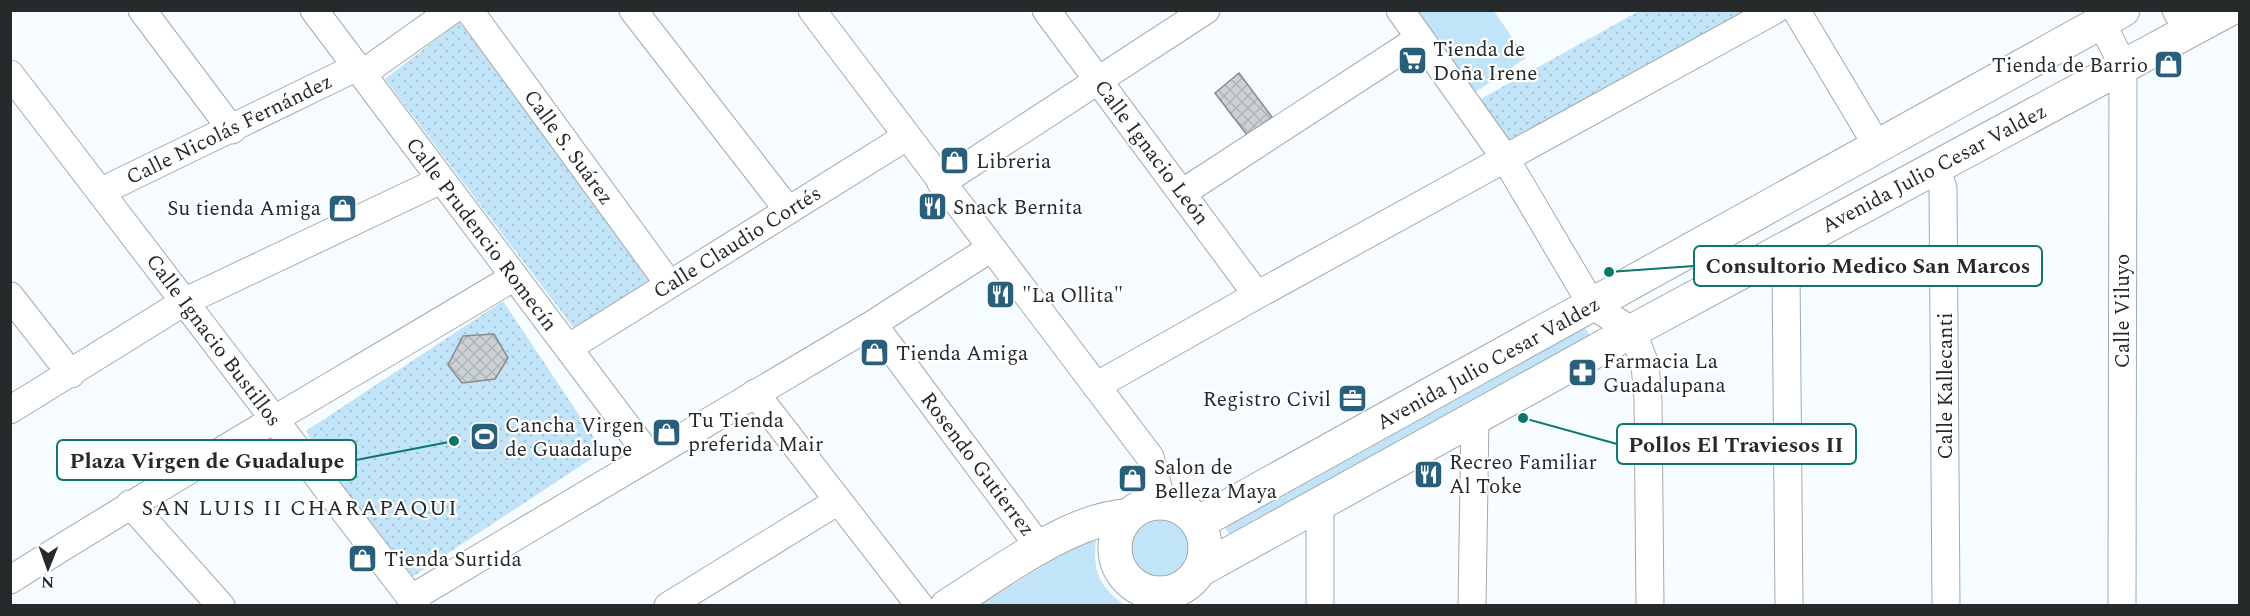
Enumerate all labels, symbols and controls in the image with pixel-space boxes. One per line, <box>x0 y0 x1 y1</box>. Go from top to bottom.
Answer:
place label: Tienda de Doña Irene <box>1433 34 1537 90</box>
supermarket icon: Tienda de Doña Irene <box>1396 45 1428 77</box>
shop icon: Tienda de Barrio <box>2153 49 2185 81</box>
place label: Tienda de Barrio <box>1992 50 2148 82</box>
street label: Calle Nicolás Fernández <box>121 66 338 194</box>
street label: Calle Ignacio León <box>1086 73 1217 232</box>
street label: Calle S. Suárez <box>515 83 621 212</box>
street label: Avenida Julio Cesar Valdez <box>1816 96 2053 242</box>
street label: Calle Prudencio Romecín <box>397 131 565 339</box>
shop icon: Libreria <box>939 145 971 177</box>
place label: Libreria <box>976 146 1052 178</box>
street label: Calle Claudio Cortés <box>647 178 828 308</box>
restaurant icon: Snack Bernita <box>916 191 948 223</box>
shop icon: Su tienda Amiga <box>326 192 358 224</box>
place label: Snack Bernita <box>953 192 1083 224</box>
place label: Su tienda Amiga <box>167 193 322 225</box>
callout: Consultorio Medico San Marcos <box>1694 246 2042 286</box>
street label: Calle Ignacio Bustillos <box>137 247 289 434</box>
text: Consultorio Medico San Marcos <box>1706 250 2030 283</box>
street label: Calle Viluyo <box>2107 254 2139 368</box>
restaurant icon: "La Ollita" <box>985 279 1017 311</box>
place label: "La Ollita" <box>1022 280 1123 312</box>
street label: Avenida Julio Cesar Valdez <box>1371 289 1606 439</box>
street label: Calle Kallecanti <box>1930 312 1962 460</box>
shop icon: Tienda Amiga <box>859 337 891 369</box>
place label: Tienda Amiga <box>896 338 1029 370</box>
place label: Farmacia La Guadalupana <box>1603 346 1726 402</box>
pharmacy icon: Farmacia La Guadalupana <box>1566 357 1598 389</box>
office icon: Registro Civil <box>1336 383 1368 415</box>
place label: Registro Civil <box>1203 384 1331 416</box>
street label: Rosendo Gutierrez <box>912 385 1042 544</box>
place label: Tu Tienda preferida Mair <box>688 405 823 461</box>
place label: Cancha Virgen de Guadalupe <box>505 410 645 466</box>
shop icon: Tu Tienda preferida Mair <box>651 416 683 448</box>
sports icon: Cancha Virgen de Guadalupe <box>468 421 500 453</box>
callout: Pollos El Traviesos II <box>1617 424 1856 464</box>
text: Pollos El Traviesos II <box>1628 429 1844 462</box>
callout: Plaza Virgen de Guadalupe <box>57 440 356 480</box>
text: Plaza Virgen de Guadalupe <box>70 445 345 478</box>
place label: Recreo Familiar Al Toke <box>1449 447 1597 503</box>
place label: Salon de Belleza Maya <box>1154 452 1278 508</box>
restaurant icon: Recreo Familiar Al Toke <box>1412 458 1444 490</box>
shop icon: Salon de Belleza Maya <box>1117 463 1149 495</box>
district label: SAN LUIS II CHARAPAQUI <box>142 492 458 525</box>
north arrow <box>18 538 78 598</box>
shop icon: Tienda Surtida <box>347 543 379 575</box>
place label: Tienda Surtida <box>384 544 522 576</box>
text: N <box>41 570 54 594</box>

